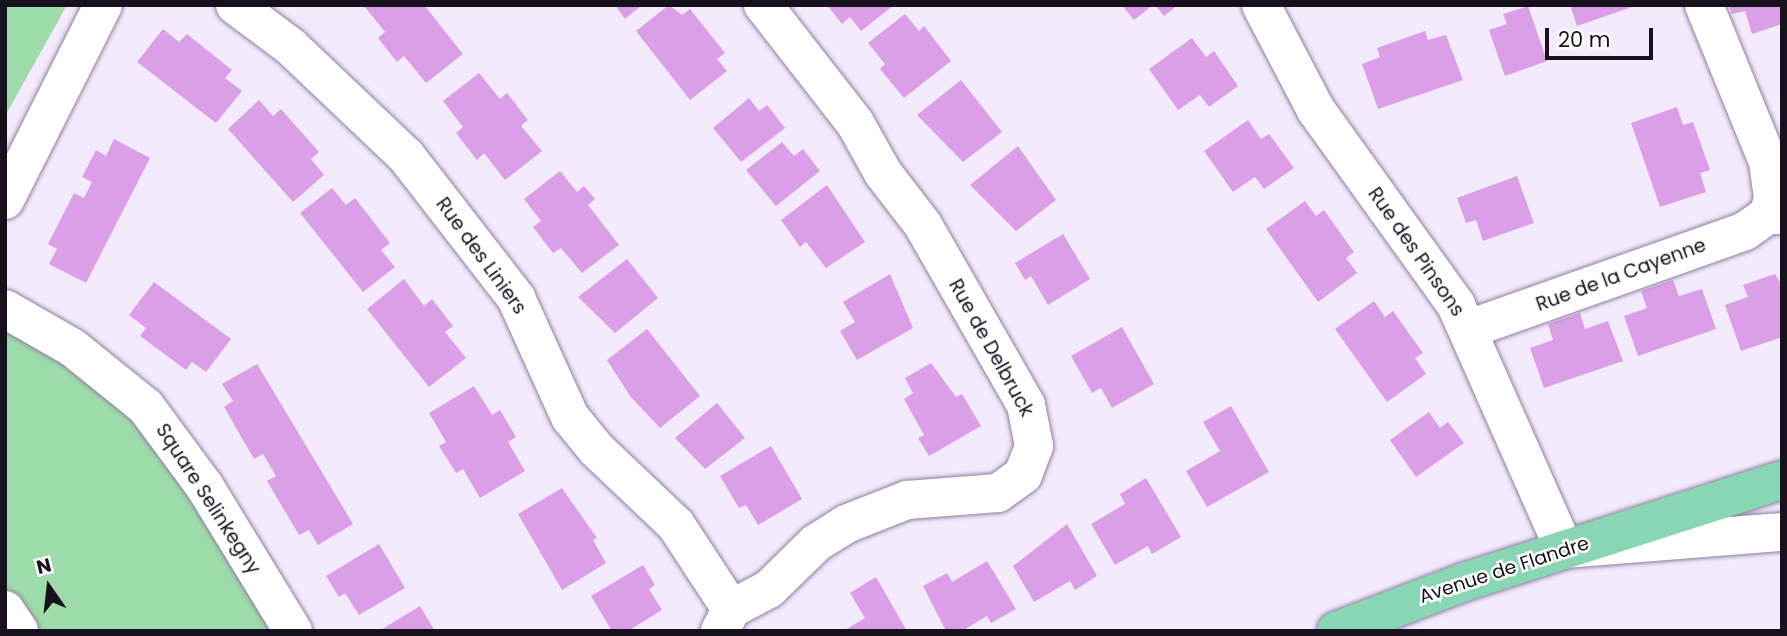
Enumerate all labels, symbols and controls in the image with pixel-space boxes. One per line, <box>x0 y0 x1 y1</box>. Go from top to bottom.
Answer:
scale bar <box>1549 14 1658 58</box>
text: 20 m <box>1558 25 1611 54</box>
street label: Rue des Pinsons <box>1363 183 1469 321</box>
street label: Rue des Liniers <box>431 193 531 319</box>
street label: Rue de la Cayenne <box>1533 234 1709 316</box>
street label: Rue de Delbruck <box>944 275 1038 421</box>
street label: Square Selinkegny <box>151 420 265 578</box>
street label: Avenue de Flandre <box>1416 532 1592 608</box>
text: N <box>34 551 54 581</box>
north arrow <box>14 552 84 622</box>

